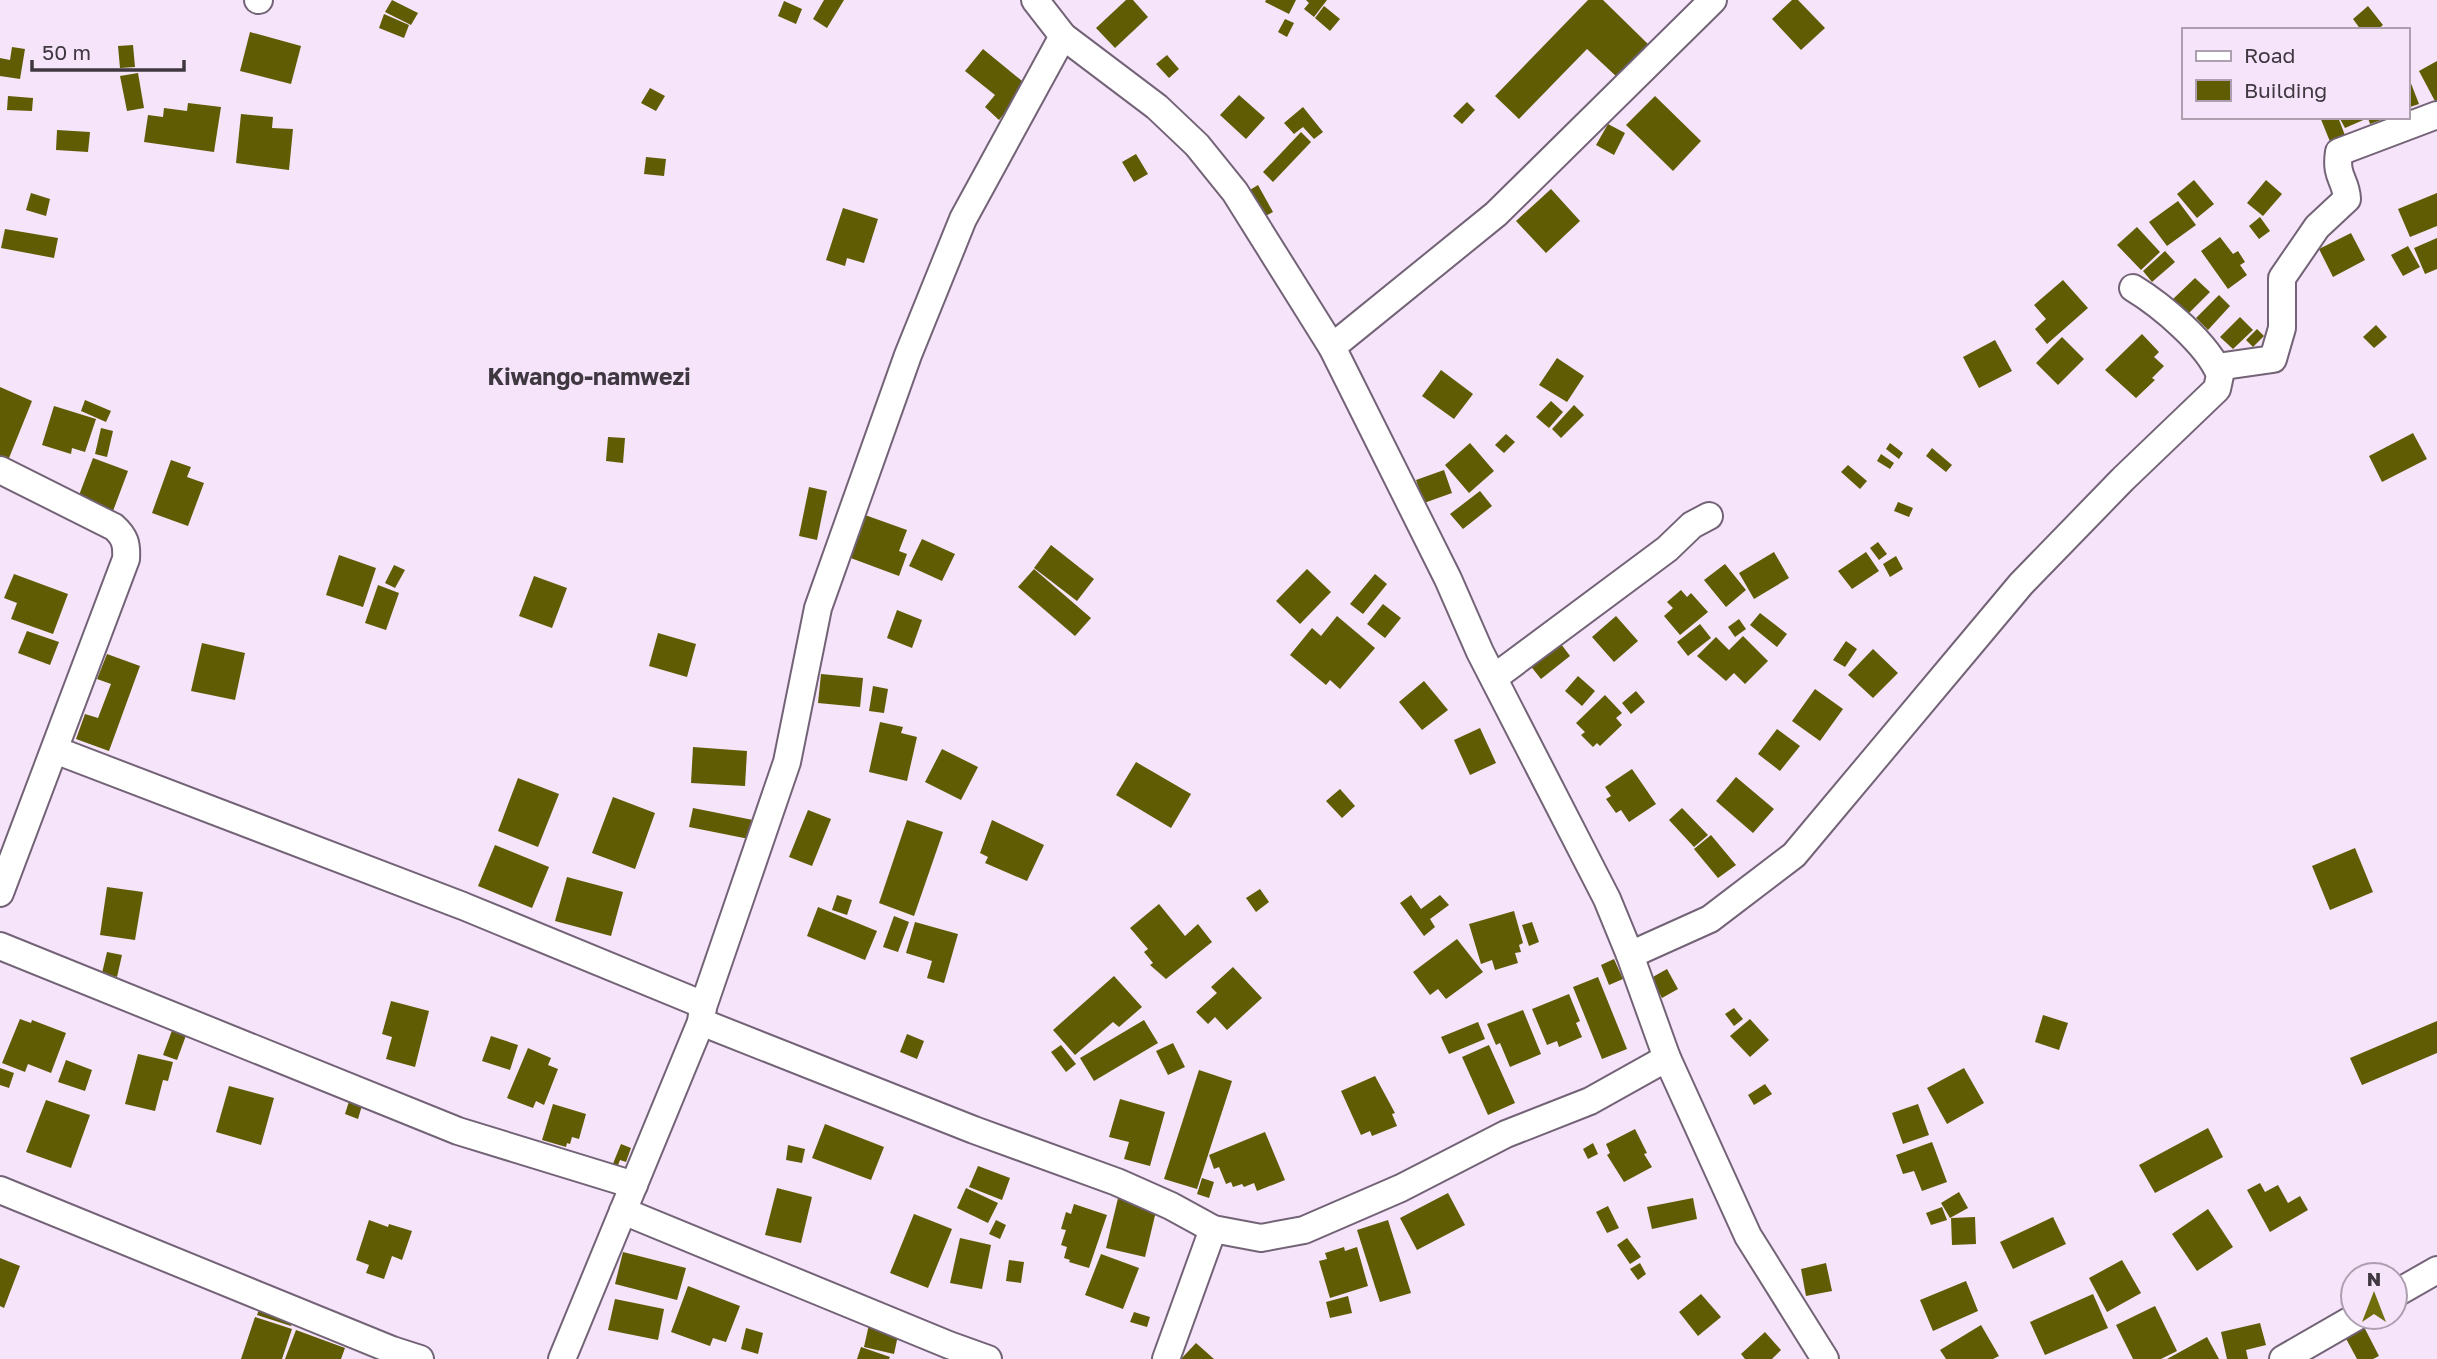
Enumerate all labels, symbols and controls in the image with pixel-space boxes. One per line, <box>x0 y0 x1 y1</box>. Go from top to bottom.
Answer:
scale bar <box>32 28 184 72</box>
legend <box>2182 28 2409 119</box>
text: 50 m <box>42 39 91 65</box>
text: Road <box>2244 42 2295 68</box>
text: Building <box>2244 77 2327 103</box>
district label: Kiwango-namwezi <box>487 362 691 390</box>
north arrow <box>2339 1261 2409 1331</box>
text: N <box>2367 1267 2381 1290</box>

